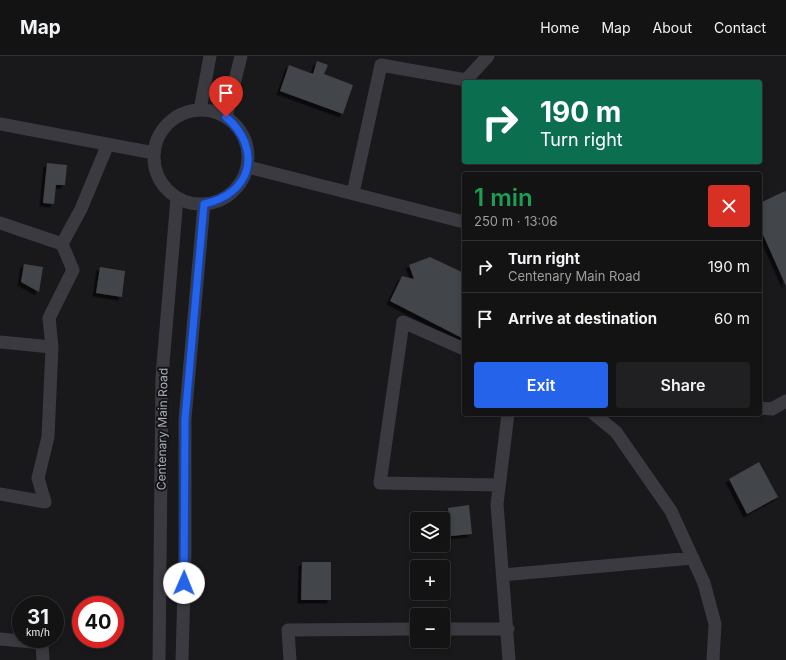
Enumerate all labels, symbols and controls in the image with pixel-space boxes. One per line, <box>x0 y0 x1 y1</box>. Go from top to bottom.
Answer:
text: Map <box>20 16 61 39</box>
text: Home <box>540 19 579 36</box>
text: Map <box>601 19 631 36</box>
text: About <box>653 19 692 36</box>
text: Contact <box>714 19 766 36</box>
pin <box>209 76 243 117</box>
icon: arrive <box>215 82 237 104</box>
text: 190 m <box>540 95 621 129</box>
icon: right <box>474 96 526 148</box>
text: Turn right <box>540 129 623 150</box>
text: 1 min <box>474 183 533 212</box>
button: close <box>708 185 750 227</box>
text: 250 m · 13:06 <box>474 213 557 229</box>
text: Turn right <box>508 249 580 268</box>
icon: right <box>474 256 496 278</box>
text: 190 m <box>708 257 750 276</box>
text: Centenary Main Road <box>508 268 640 284</box>
icon: arrive <box>474 308 496 330</box>
text: Arrive at destination <box>508 309 657 328</box>
text: 60 m <box>714 309 750 328</box>
button: Exit <box>474 362 608 408</box>
button: Share <box>616 362 750 408</box>
street label: Centenary Main Road <box>153 368 171 490</box>
map controls <box>410 512 450 648</box>
button: layers <box>410 512 450 552</box>
button: + <box>410 560 450 600</box>
position arrow <box>163 562 205 604</box>
speed limit sign: 40 <box>72 596 124 648</box>
text: 31 <box>27 605 49 629</box>
button: − <box>410 608 450 648</box>
text: km/h <box>26 626 50 638</box>

